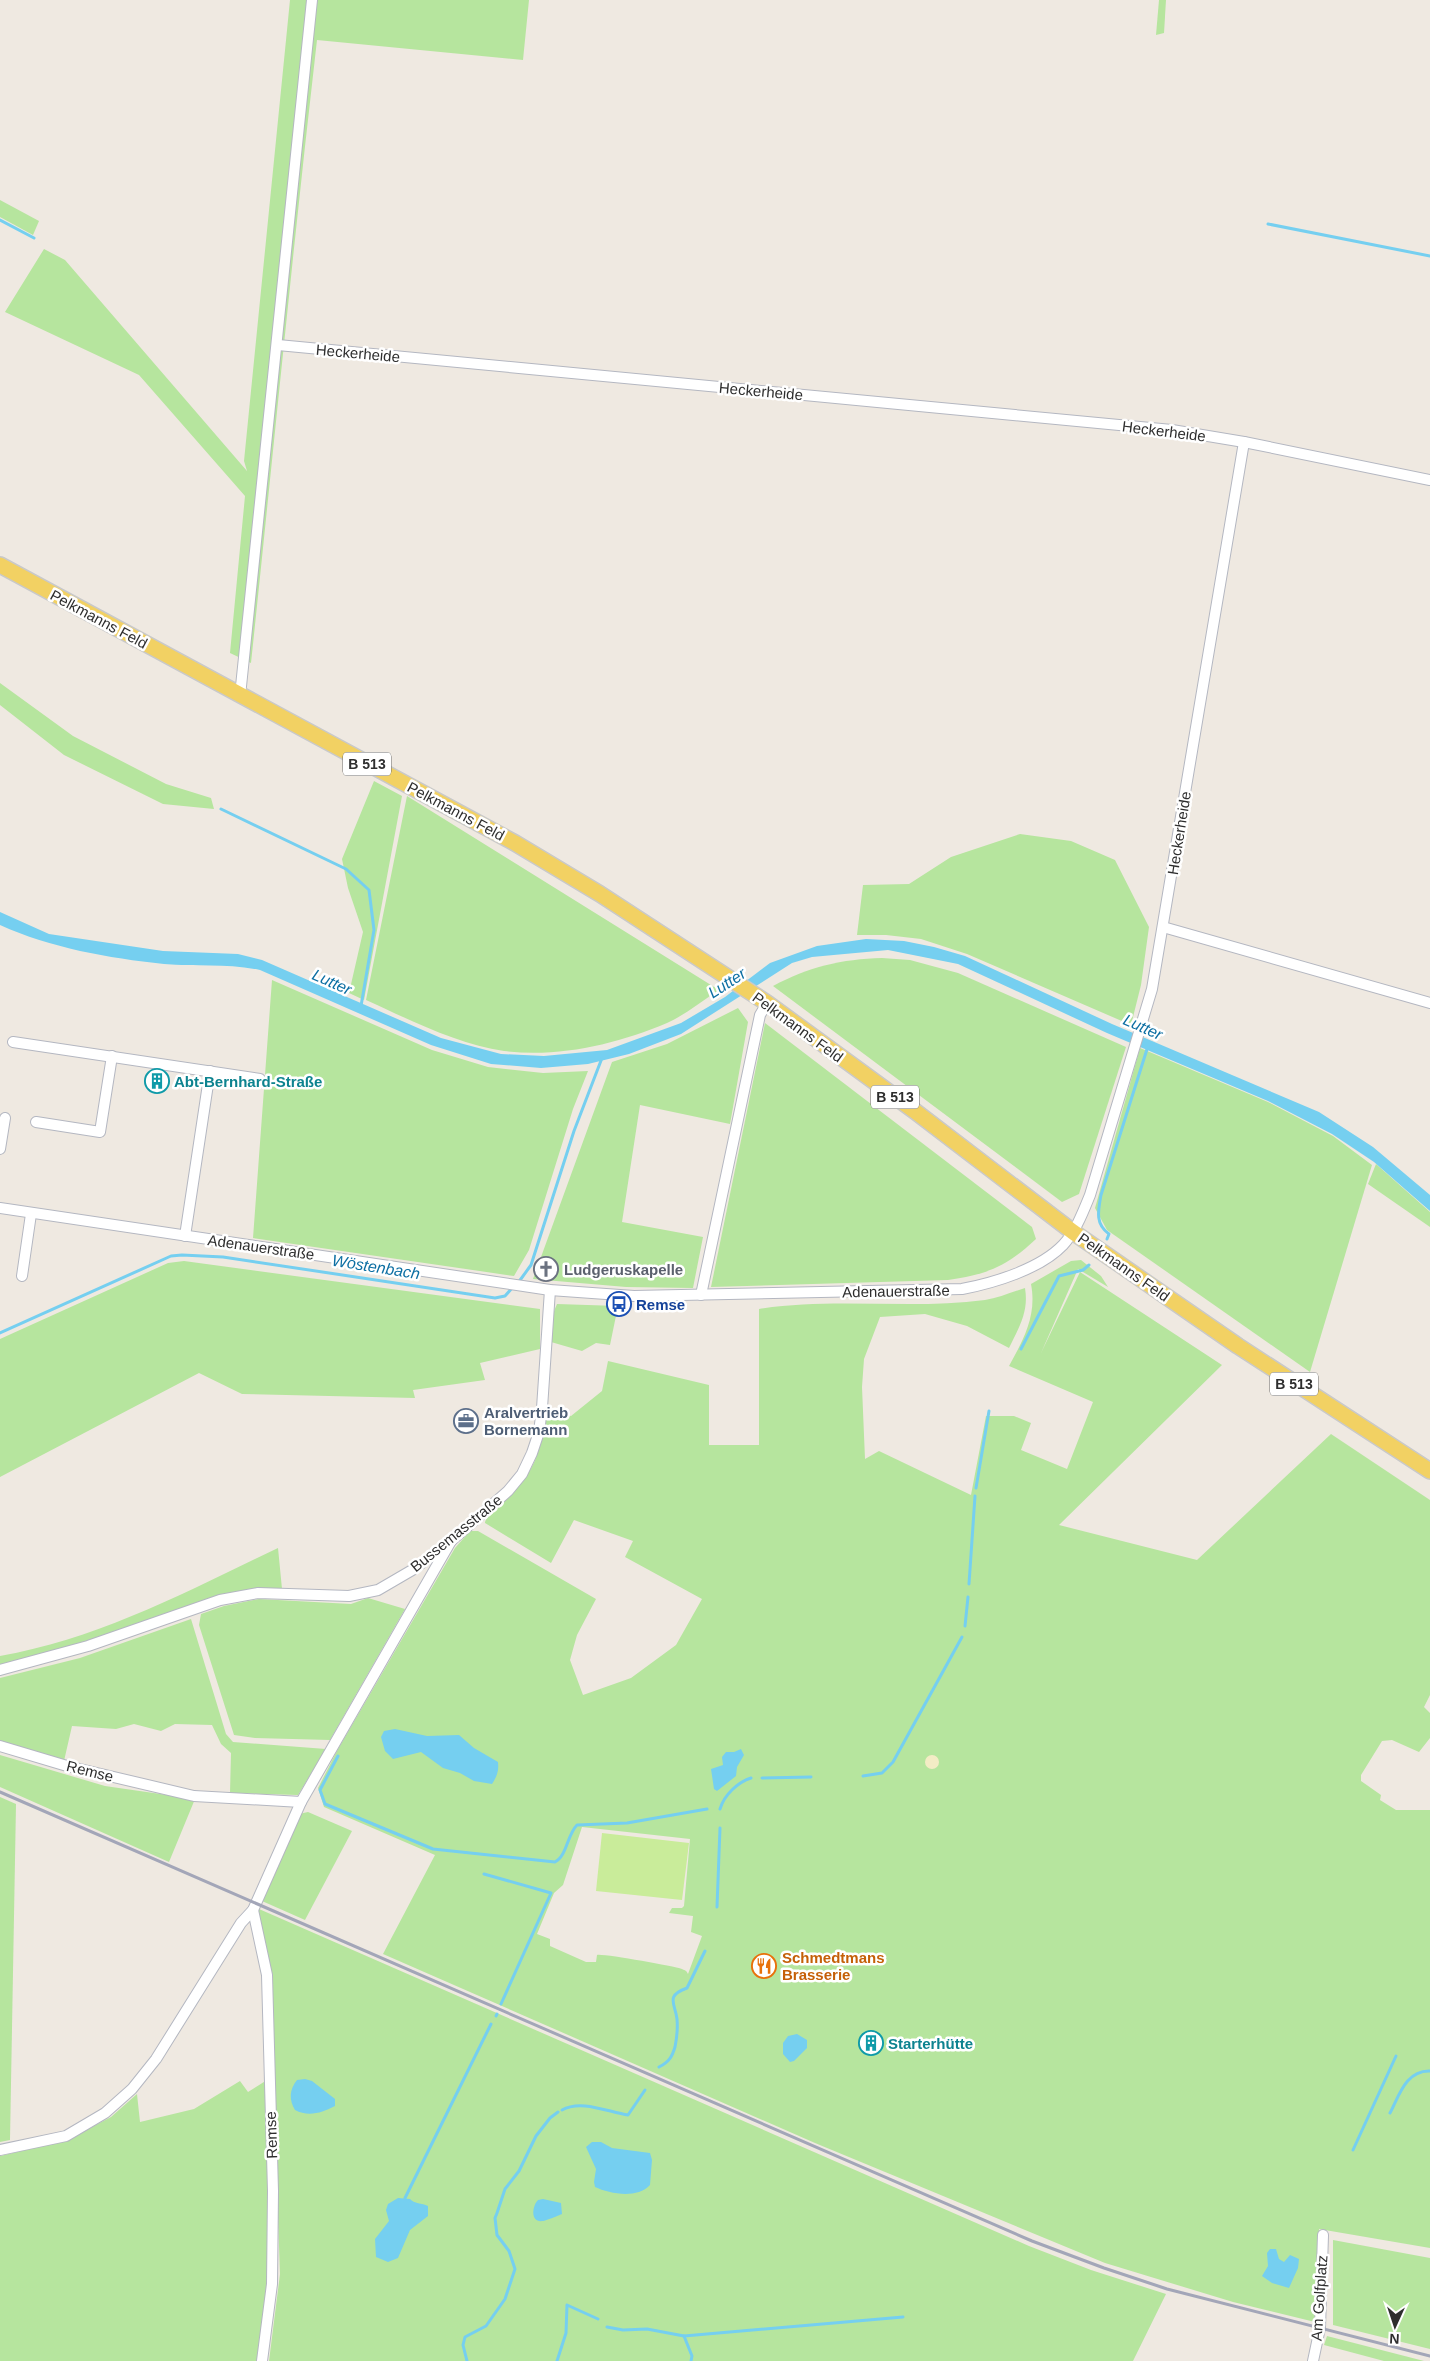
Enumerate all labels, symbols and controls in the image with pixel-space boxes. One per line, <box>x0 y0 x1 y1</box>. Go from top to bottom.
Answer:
street label: Heckerheide <box>315 341 401 365</box>
street label: Heckerheide <box>718 379 804 403</box>
street label: Heckerheide <box>1121 417 1207 445</box>
street label: Pelkmanns Feld <box>48 586 150 652</box>
road number: B 513 <box>343 752 391 776</box>
street label: Pelkmanns Feld <box>405 778 507 844</box>
street label: Heckerheide <box>1164 790 1194 876</box>
water label: Lutter <box>705 964 749 1001</box>
water label: Lutter <box>310 966 355 998</box>
street label: Pelkmanns Feld <box>749 989 847 1065</box>
water label: Lutter <box>1121 1011 1166 1043</box>
building icon: Abt-Bernhard-Straße <box>144 1068 170 1094</box>
place label: Abt-Bernhard-Straße <box>174 1073 322 1090</box>
road number: B 513 <box>871 1086 919 1108</box>
street label: Pelkmanns Feld <box>1075 1229 1173 1305</box>
street label: Adenauerstraße <box>207 1231 315 1263</box>
water label: Wöstenbach <box>331 1252 421 1282</box>
church icon: Ludgeruskapelle <box>533 1256 559 1282</box>
place label: Ludgeruskapelle <box>564 1261 683 1278</box>
street label: Adenauerstraße <box>842 1282 950 1300</box>
bus stop icon: Remse <box>606 1291 632 1317</box>
place label: Remse <box>636 1296 685 1313</box>
road number: B 513 <box>1270 1372 1318 1396</box>
place label: Aralvertrieb Bornemann <box>484 1404 568 1438</box>
office icon: Aralvertrieb Bornemann <box>453 1408 479 1434</box>
street label: Bussemasstraße <box>407 1491 505 1575</box>
street label: Remse <box>65 1757 115 1785</box>
place label: Schmedtmans Brasserie <box>782 1949 885 1983</box>
restaurant icon: Schmedtmans Brasserie <box>751 1953 777 1979</box>
building icon: Starterhütte <box>858 2030 884 2056</box>
place label: Starterhütte <box>888 2035 973 2052</box>
street label: Remse <box>262 2111 280 2159</box>
street label: Am Golfplatz <box>1308 2255 1330 2341</box>
north arrow <box>1370 2301 1420 2351</box>
text: N <box>1389 2331 1400 2347</box>

